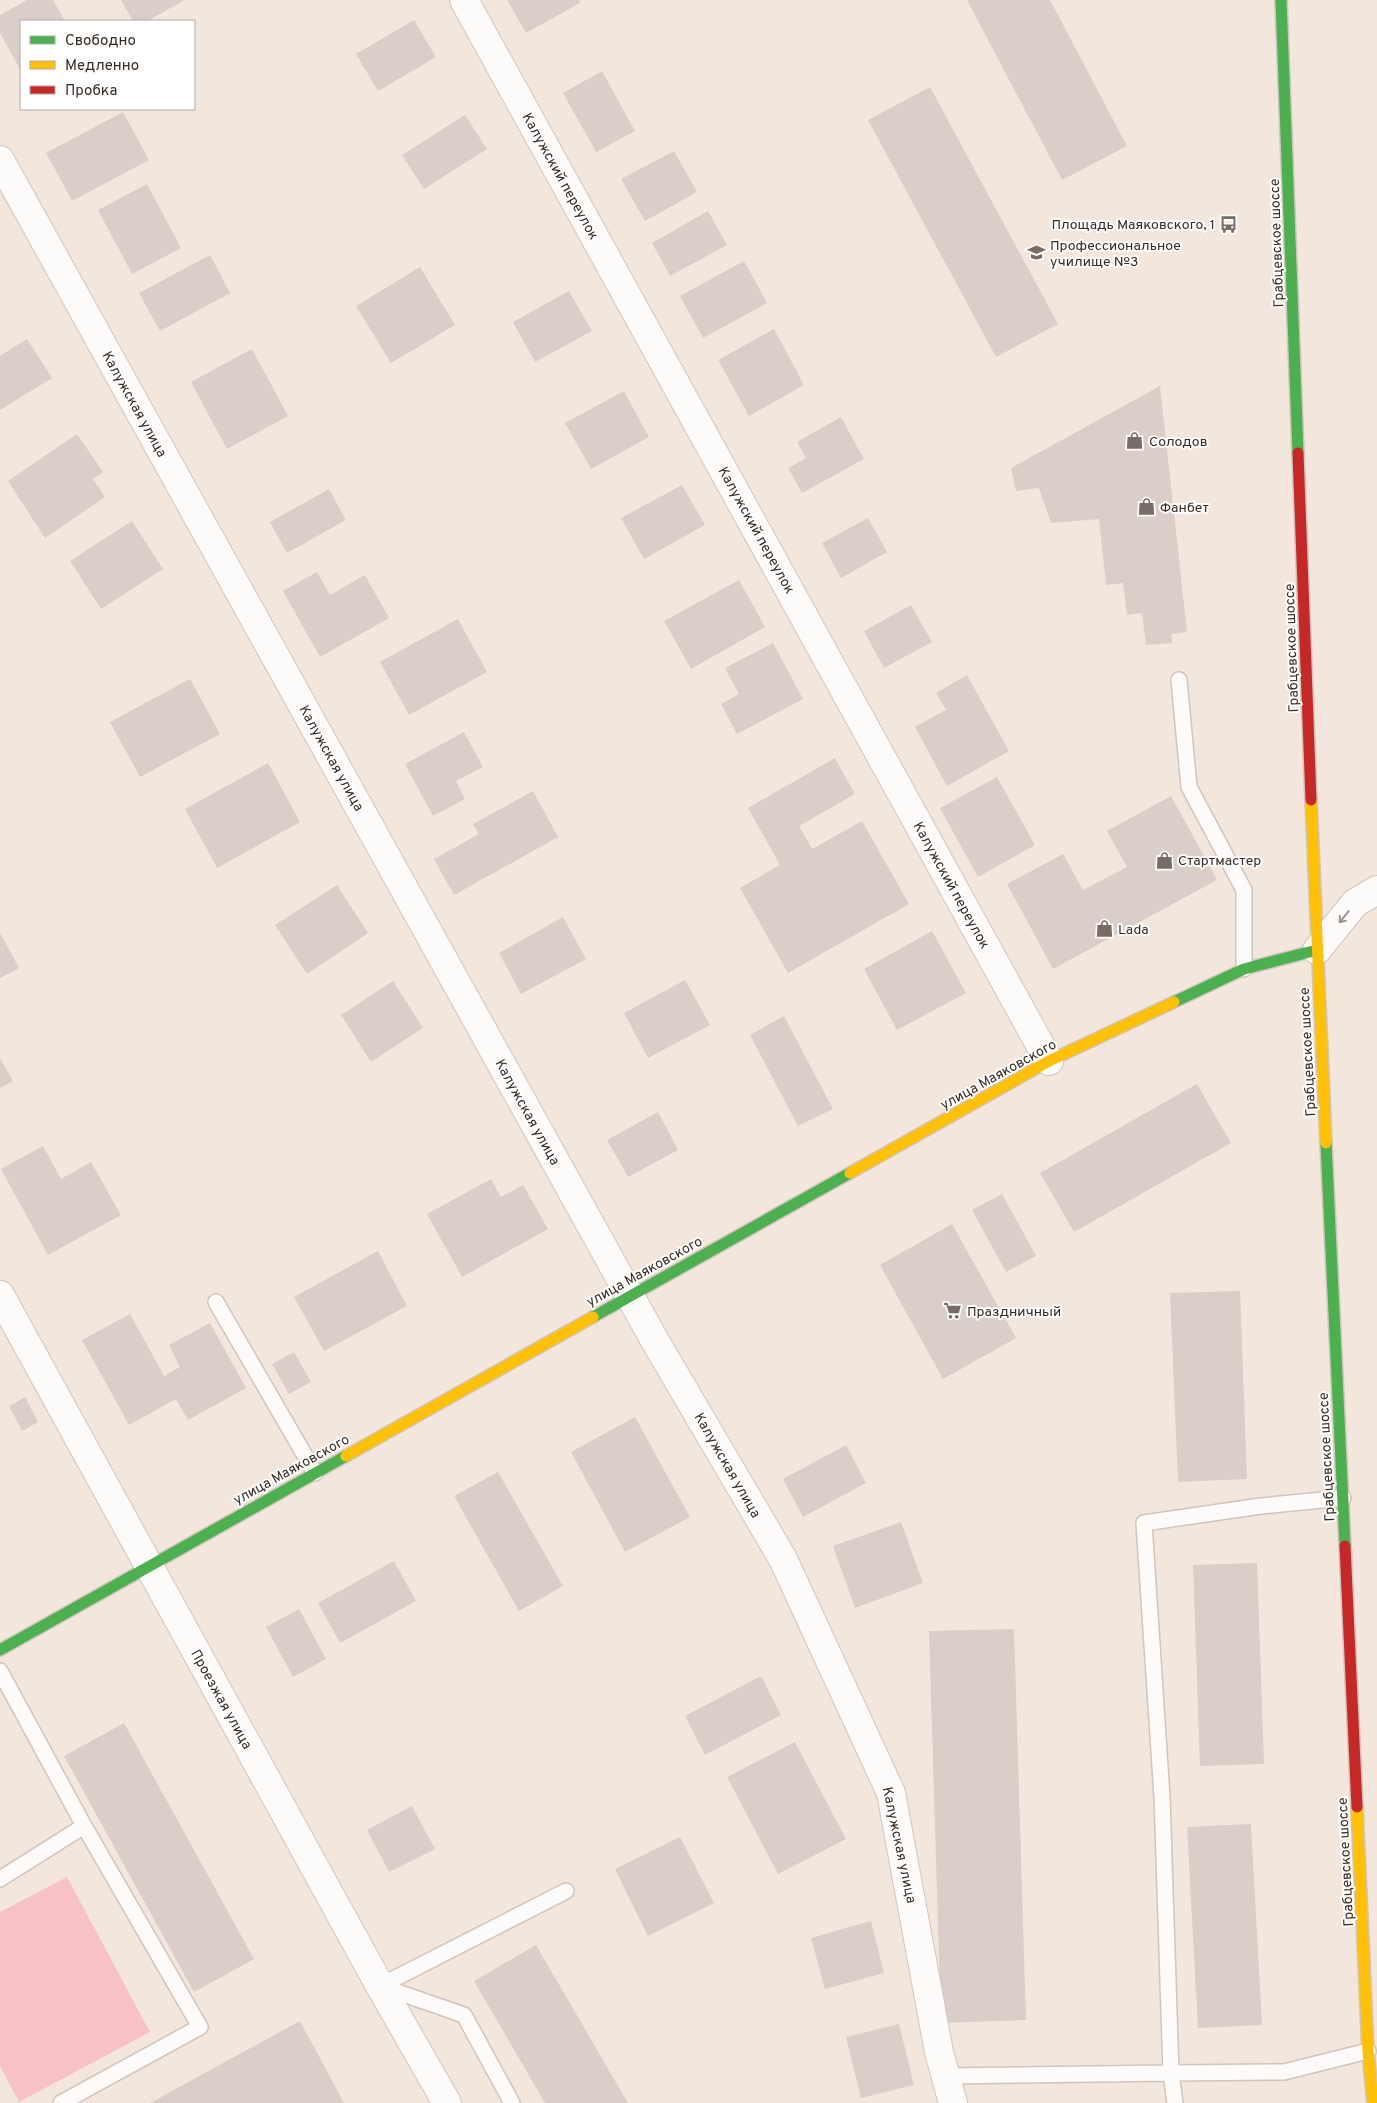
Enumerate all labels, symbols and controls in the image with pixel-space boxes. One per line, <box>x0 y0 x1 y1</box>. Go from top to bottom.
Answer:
legend <box>20 20 195 110</box>
text: Свободно <box>65 32 136 51</box>
text: Медленно <box>65 57 139 76</box>
text: Пробка <box>65 82 117 101</box>
street label: Калужский переулок <box>518 110 602 243</box>
street label: Грабцевское шоссе <box>1267 178 1288 308</box>
bus stop icon: Площадь Маяковского, 1 <box>1219 214 1239 234</box>
place label: Площадь Маяковского, 1 <box>1051 217 1215 234</box>
place label: Профессиональное училище №3 <box>1050 238 1181 271</box>
school or university icon: Профессиональное училище №3 <box>1026 243 1046 263</box>
street label: Калужская улица <box>98 349 170 461</box>
shop icon: Солодов <box>1125 431 1145 451</box>
place label: Солодов <box>1149 434 1208 451</box>
street label: Калужский переулок <box>714 464 798 597</box>
shop icon: Фанбет <box>1136 497 1156 517</box>
place label: Фанбет <box>1160 500 1209 517</box>
street label: Грабцевское шоссе <box>1282 583 1303 713</box>
street label: Калужская улица <box>295 703 367 815</box>
street label: Калужский переулок <box>909 819 993 952</box>
shop icon: Стартмастер <box>1154 850 1174 870</box>
place label: Стартмастер <box>1178 853 1261 870</box>
one-way arrow <box>1339 910 1350 923</box>
shop icon: Lada <box>1094 919 1114 939</box>
place label: Lada <box>1118 922 1149 939</box>
street label: Грабцевское шоссе <box>1297 987 1320 1117</box>
street label: улица Маяковского <box>938 1036 1060 1114</box>
street label: Калужская улица <box>491 1057 563 1169</box>
street label: улица Маяковского <box>584 1233 706 1311</box>
supermarket icon: Праздничный <box>943 1301 963 1321</box>
place label: Праздничный <box>967 1304 1061 1321</box>
street label: Грабцевское шоссе <box>1316 1392 1339 1522</box>
street label: Калужская улица <box>690 1410 764 1521</box>
street label: улица Маяковского <box>231 1431 353 1509</box>
street label: Проезжая улица <box>186 1647 255 1753</box>
street label: Калужская улица <box>878 1786 919 1905</box>
street label: Грабцевское шоссе <box>1335 1797 1358 1927</box>

